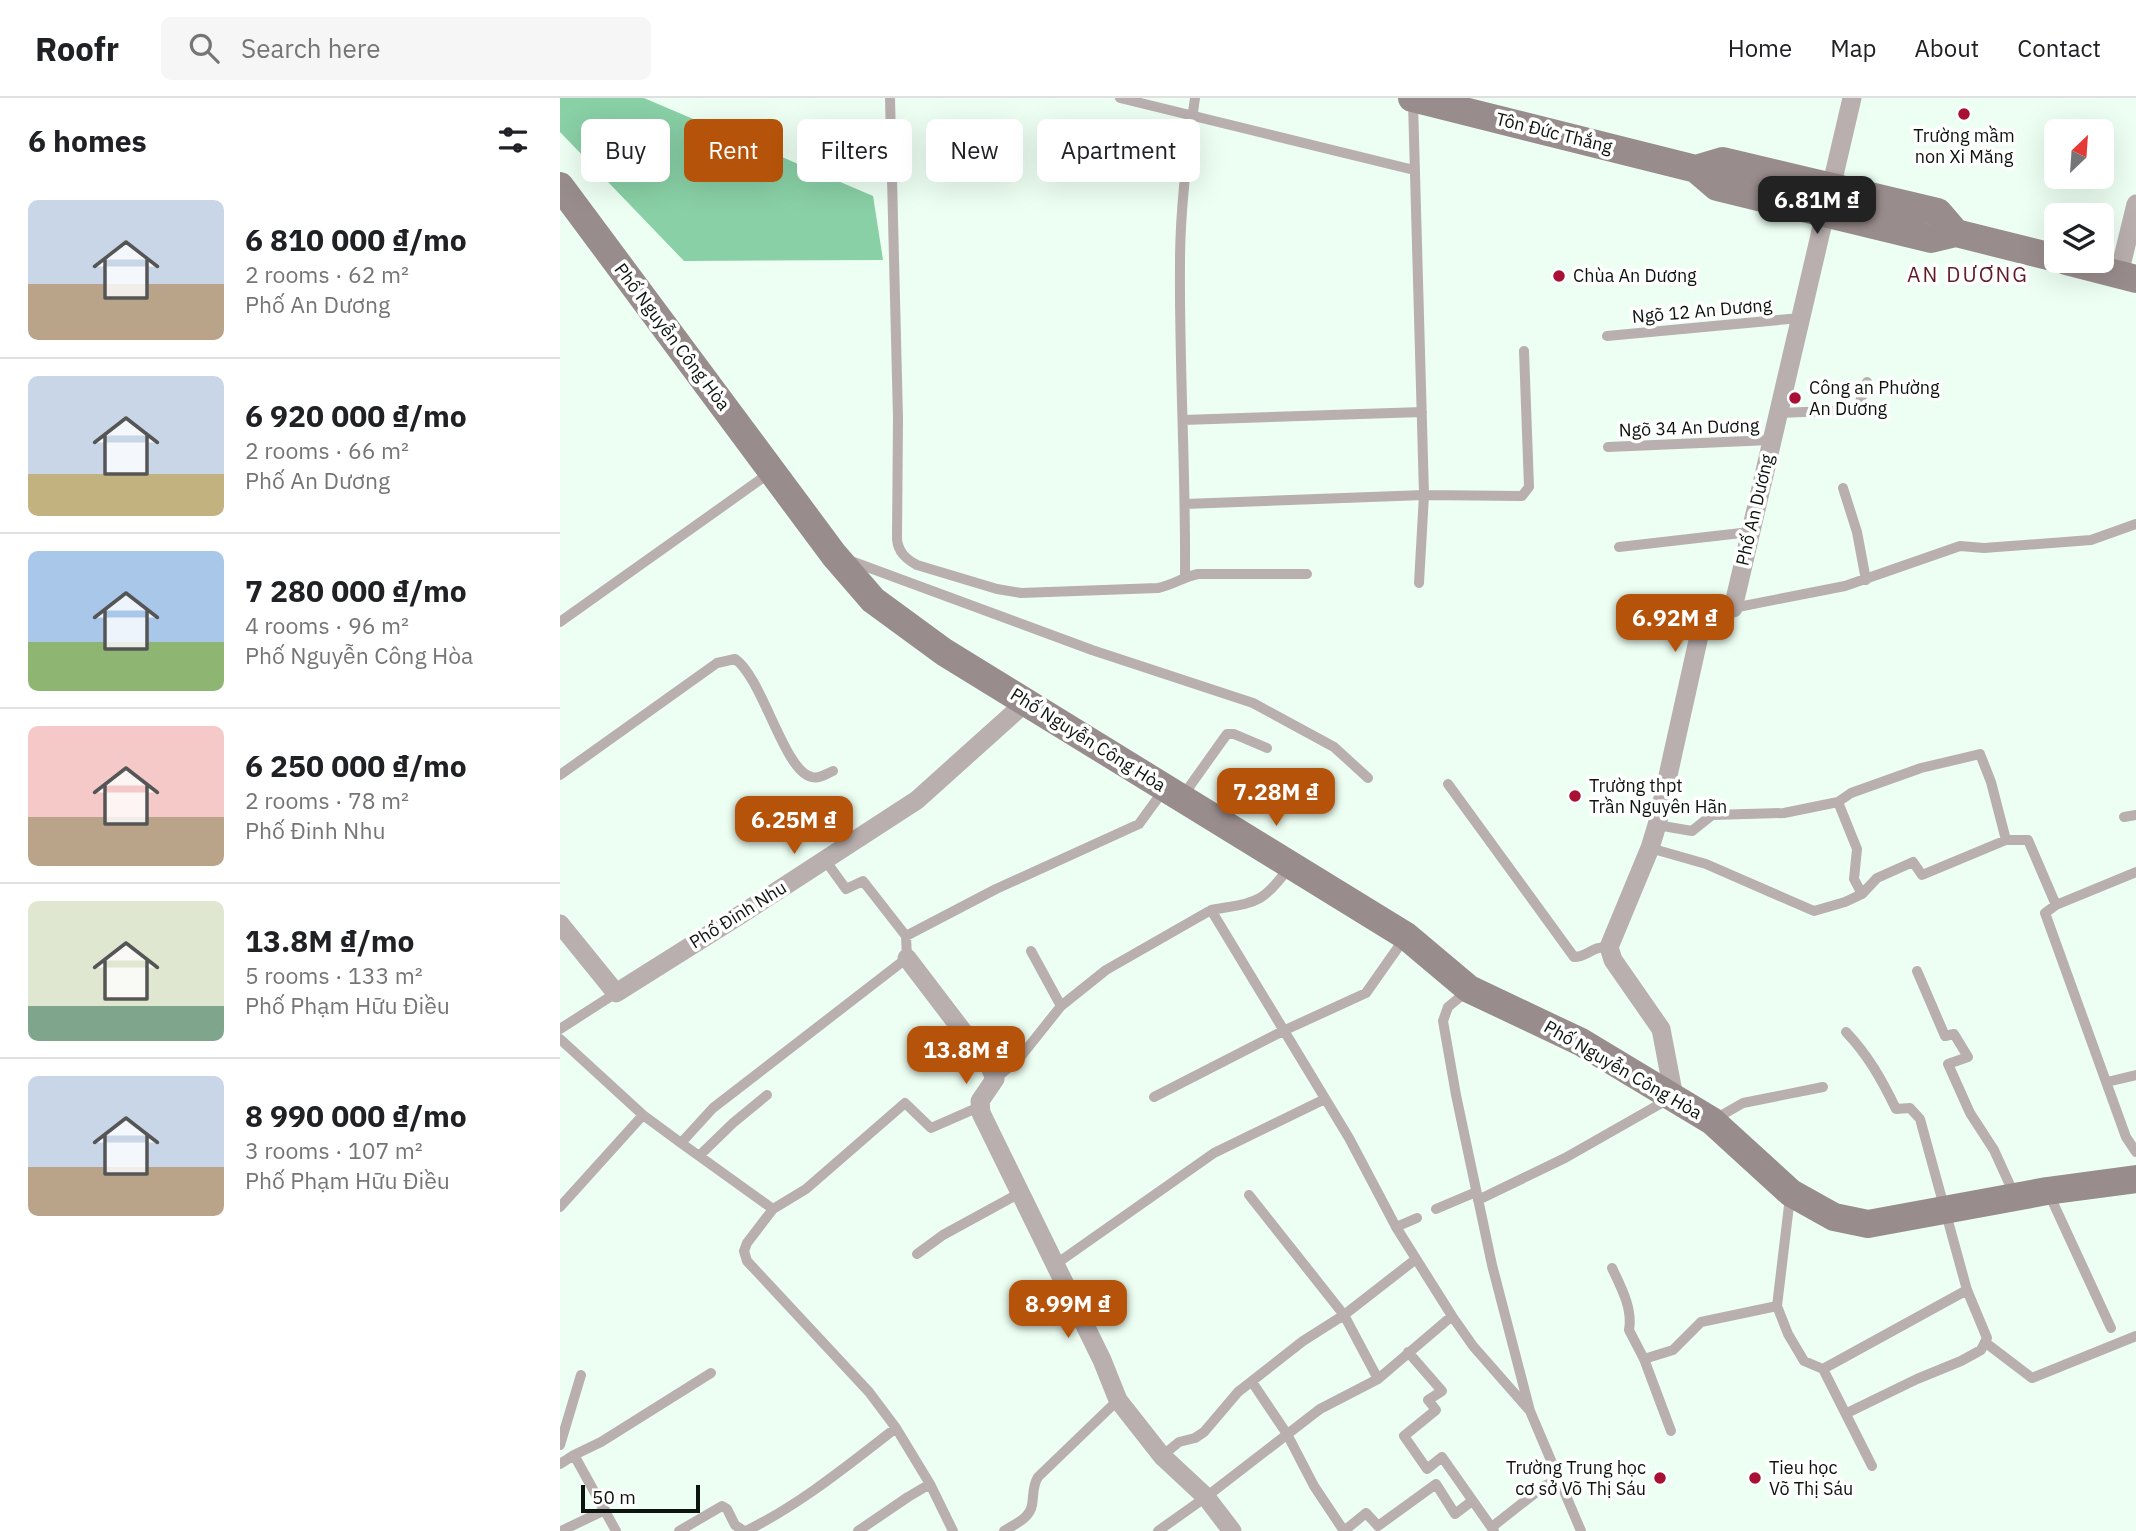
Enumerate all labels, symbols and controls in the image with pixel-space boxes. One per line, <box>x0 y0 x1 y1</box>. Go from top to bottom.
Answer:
search box <box>161 17 651 80</box>
text: Roofr <box>35 27 119 70</box>
icon: search <box>185 29 223 67</box>
text: Search here <box>241 31 380 65</box>
text: Home <box>1728 32 1792 64</box>
text: Map <box>1830 32 1876 64</box>
text: About <box>1914 32 1979 64</box>
text: Contact <box>2017 32 2101 64</box>
marker: Trường mầm non Xi Măng <box>1956 106 1972 122</box>
street label: Tôn Đức Thắng <box>1494 107 1615 158</box>
chip: Buy <box>581 119 670 182</box>
chip: Rent <box>684 119 783 182</box>
chip: Filters <box>797 119 912 182</box>
chip: New <box>926 119 1023 182</box>
chip: Apartment <box>1037 119 1200 182</box>
north arrow <box>2044 119 2114 189</box>
map controls <box>2044 119 2114 273</box>
text: 6 homes <box>28 121 147 160</box>
icon: filters <box>494 121 532 159</box>
place label: Trường mầm non Xi Măng <box>1913 124 2015 168</box>
pin: 6.81M ₫ <box>1752 176 1882 236</box>
text: 6.81M ₫ <box>1774 184 1860 214</box>
button: layers <box>2044 203 2114 273</box>
text: 6 810 000 ₫/mo <box>245 220 467 259</box>
icon: home <box>84 228 168 312</box>
street label: Phố Nguyễn Công Hòa <box>609 258 736 415</box>
text: 2 rooms · 62 m² <box>245 259 409 289</box>
district label: AN DƯƠNG <box>1907 260 2029 288</box>
place label: Chùa An Dương <box>1573 264 1697 287</box>
marker: Chùa An Dương <box>1551 268 1567 284</box>
text: Phố An Dương <box>245 289 390 319</box>
street label: Ngõ 12 An Dương <box>1631 293 1773 328</box>
place label: Công an Phường An Dương <box>1809 376 1940 420</box>
marker: Công an Phường An Dương <box>1787 390 1803 406</box>
text: 6 920 000 ₫/mo <box>245 396 467 435</box>
icon: home <box>84 404 168 488</box>
street label: Ngõ 34 An Dương <box>1618 414 1760 441</box>
text: 2 rooms · 66 m² <box>245 435 409 465</box>
street label: Phố An Dương <box>1731 451 1779 568</box>
text: Phố An Dương <box>245 465 390 495</box>
text: 7 280 000 ₫/mo <box>245 571 467 610</box>
icon: home <box>84 579 168 663</box>
pin: 6.92M ₫ <box>1610 594 1740 654</box>
text: 6.92M ₫ <box>1632 602 1718 632</box>
text: 4 rooms · 96 m² <box>245 610 409 640</box>
text: Phố Nguyễn Công Hòa <box>245 640 473 670</box>
street label: Phố Nguyễn Công Hòa <box>1006 682 1170 797</box>
text: 6 250 000 ₫/mo <box>245 746 467 785</box>
icon: home <box>84 754 168 838</box>
pin: 7.28M ₫ <box>1211 768 1341 828</box>
place label: Trường thpt Trần Nguyên Hãn <box>1589 774 1727 818</box>
text: 7.28M ₫ <box>1233 776 1319 806</box>
text: 2 rooms · 78 m² <box>245 785 409 815</box>
marker: Trường thpt Trần Nguyên Hãn <box>1567 788 1583 804</box>
pin: 6.25M ₫ <box>729 796 859 856</box>
text: 6.25M ₫ <box>751 804 837 834</box>
text: Phố Đinh Nhu <box>245 815 386 845</box>
street label: Phố Đinh Nhu <box>685 876 790 953</box>
text: 13.8M ₫/mo <box>245 921 414 960</box>
icon: home <box>84 929 168 1013</box>
text: 5 rooms · 133 m² <box>245 960 423 990</box>
text: Phố Phạm Hữu Điều <box>245 990 450 1020</box>
street label: Phố Nguyễn Công Hòa <box>1540 1015 1707 1124</box>
pin: 13.8M ₫ <box>901 1026 1031 1086</box>
text: 13.8M ₫ <box>923 1034 1009 1064</box>
text: 8 990 000 ₫/mo <box>245 1096 467 1135</box>
icon: home <box>84 1104 168 1188</box>
text: 3 rooms · 107 m² <box>245 1135 423 1165</box>
text: Phố Phạm Hữu Điều <box>245 1165 450 1195</box>
pin: 8.99M ₫ <box>1003 1280 1133 1340</box>
text: 8.99M ₫ <box>1025 1288 1111 1318</box>
place label: Trường Trung học cơ sở Võ Thị Sáu <box>1506 1456 1646 1500</box>
place label: Tieu học Võ Thị Sáu <box>1769 1456 1853 1500</box>
marker: Trường Trung học cơ sở Võ Thị Sáu <box>1652 1470 1668 1486</box>
marker: Tieu học Võ Thị Sáu <box>1747 1470 1763 1486</box>
scale bar <box>581 1482 700 1514</box>
text: 50 m <box>592 1485 636 1509</box>

